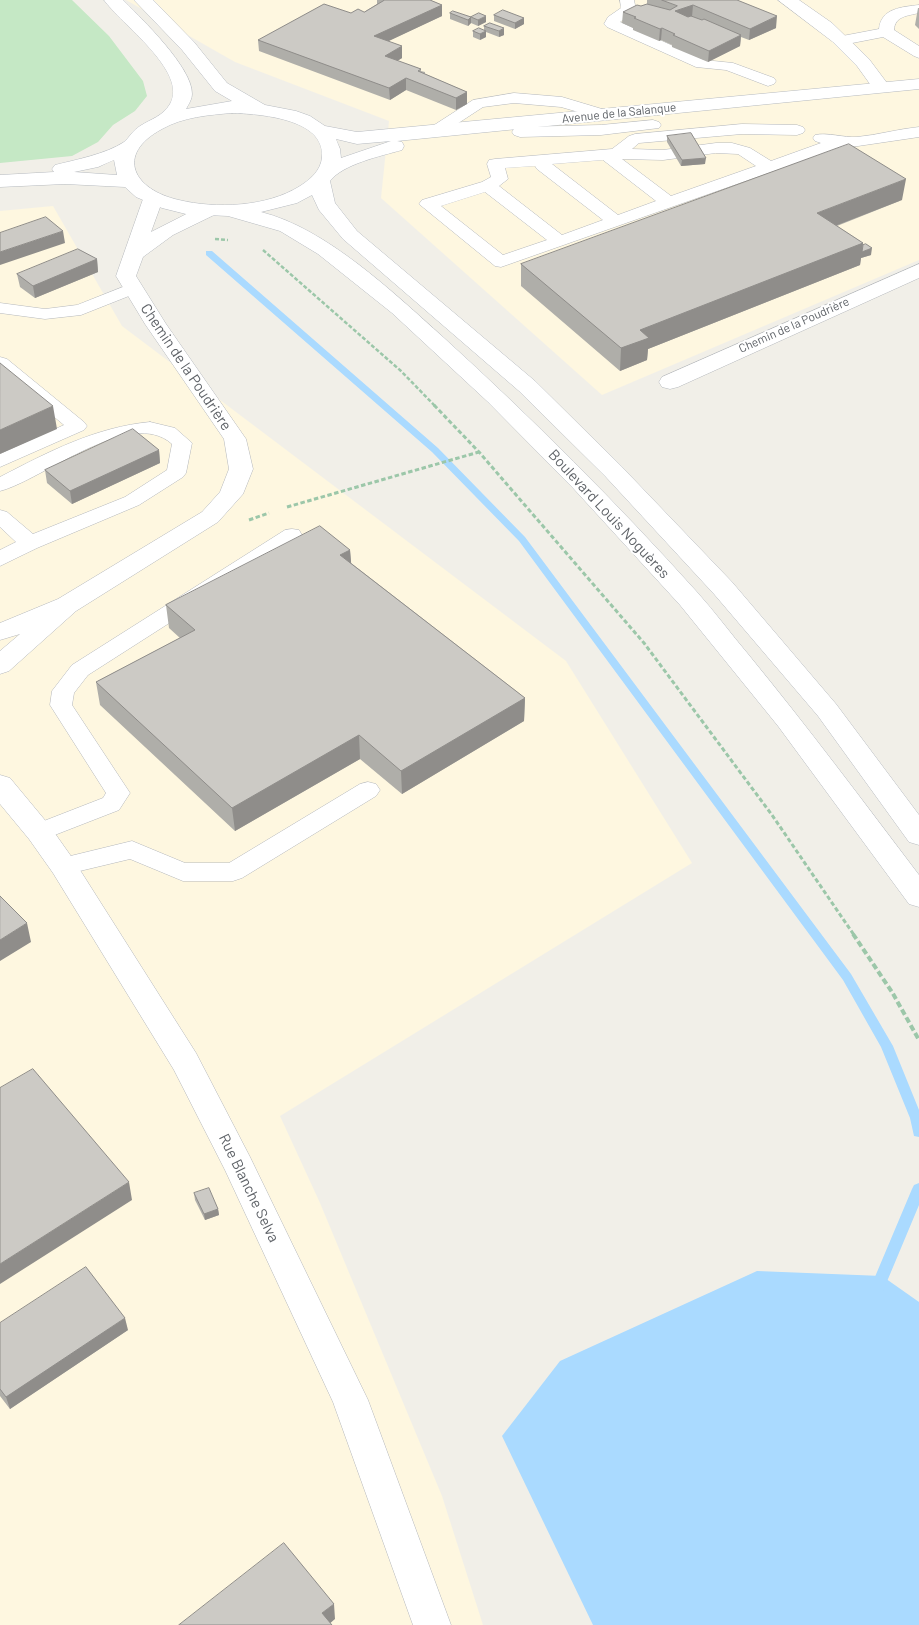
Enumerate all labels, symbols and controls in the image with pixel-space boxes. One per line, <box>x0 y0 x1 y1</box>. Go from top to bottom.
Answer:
street label: Avenue de la Salanque <box>561 100 677 126</box>
street label: Chemin de la Poudrière <box>736 294 852 356</box>
street label: Chemin de la Poudrière <box>137 300 235 434</box>
street label: Boulevard Louis Noguères <box>545 446 673 582</box>
street label: Rue Blanche Selva <box>215 1131 283 1245</box>

